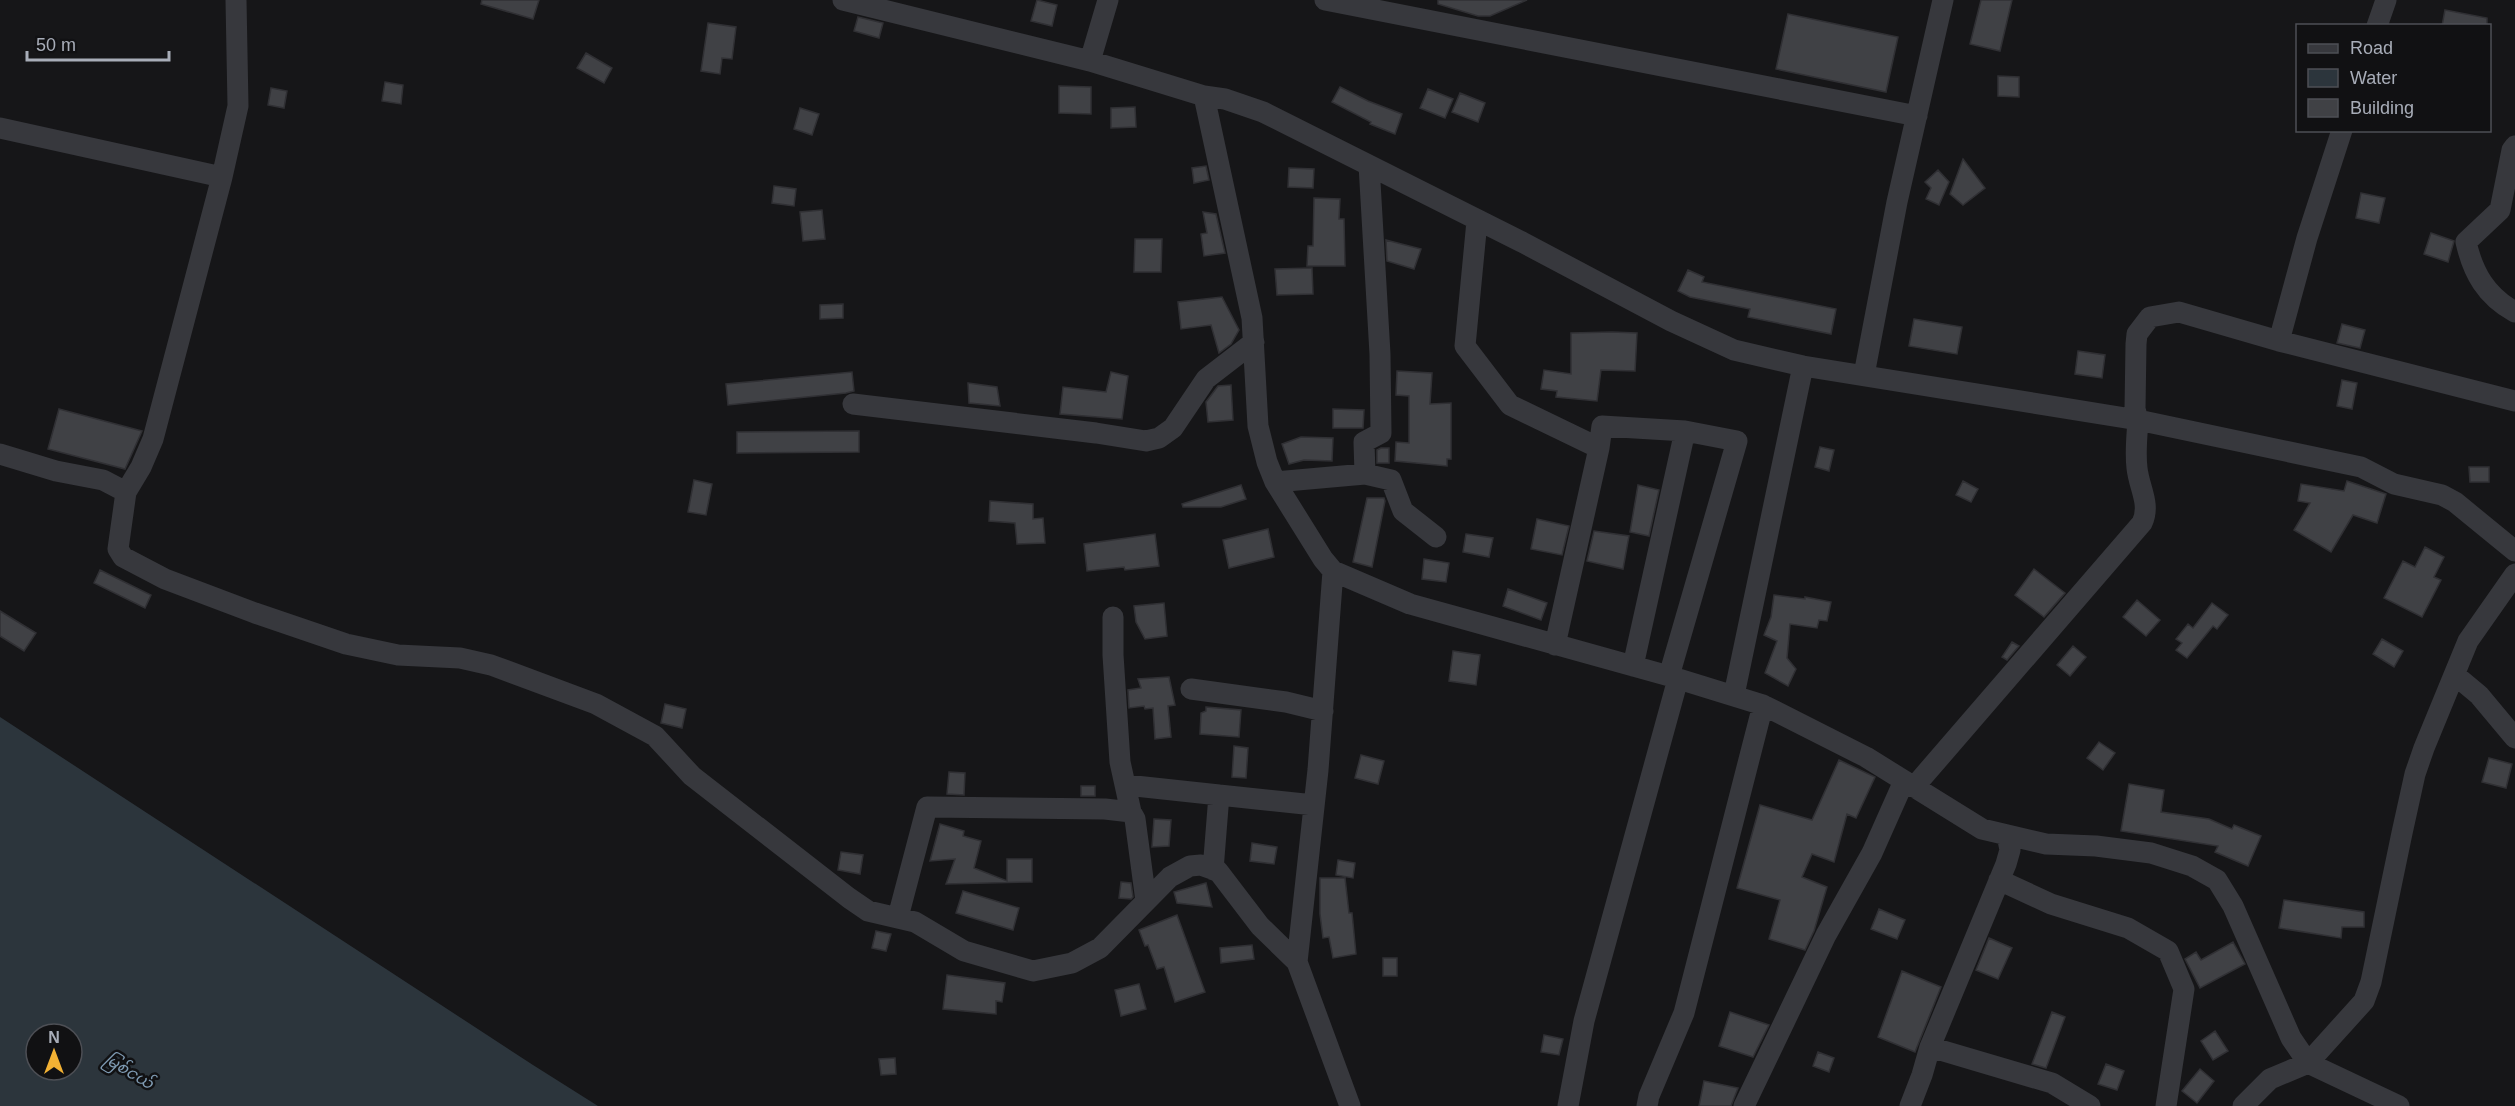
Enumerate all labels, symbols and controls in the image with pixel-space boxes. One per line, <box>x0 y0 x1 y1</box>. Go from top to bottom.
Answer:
scale bar <box>27 24 170 62</box>
legend <box>2296 24 2491 132</box>
text: 50 m <box>36 35 76 55</box>
text: Road <box>2350 38 2393 58</box>
text: Water <box>2350 68 2397 88</box>
text: Building <box>2350 98 2414 118</box>
north arrow <box>24 1022 84 1082</box>
text: N <box>48 1029 60 1046</box>
water label: မြစ်ငယ် <box>99 1047 160 1097</box>

